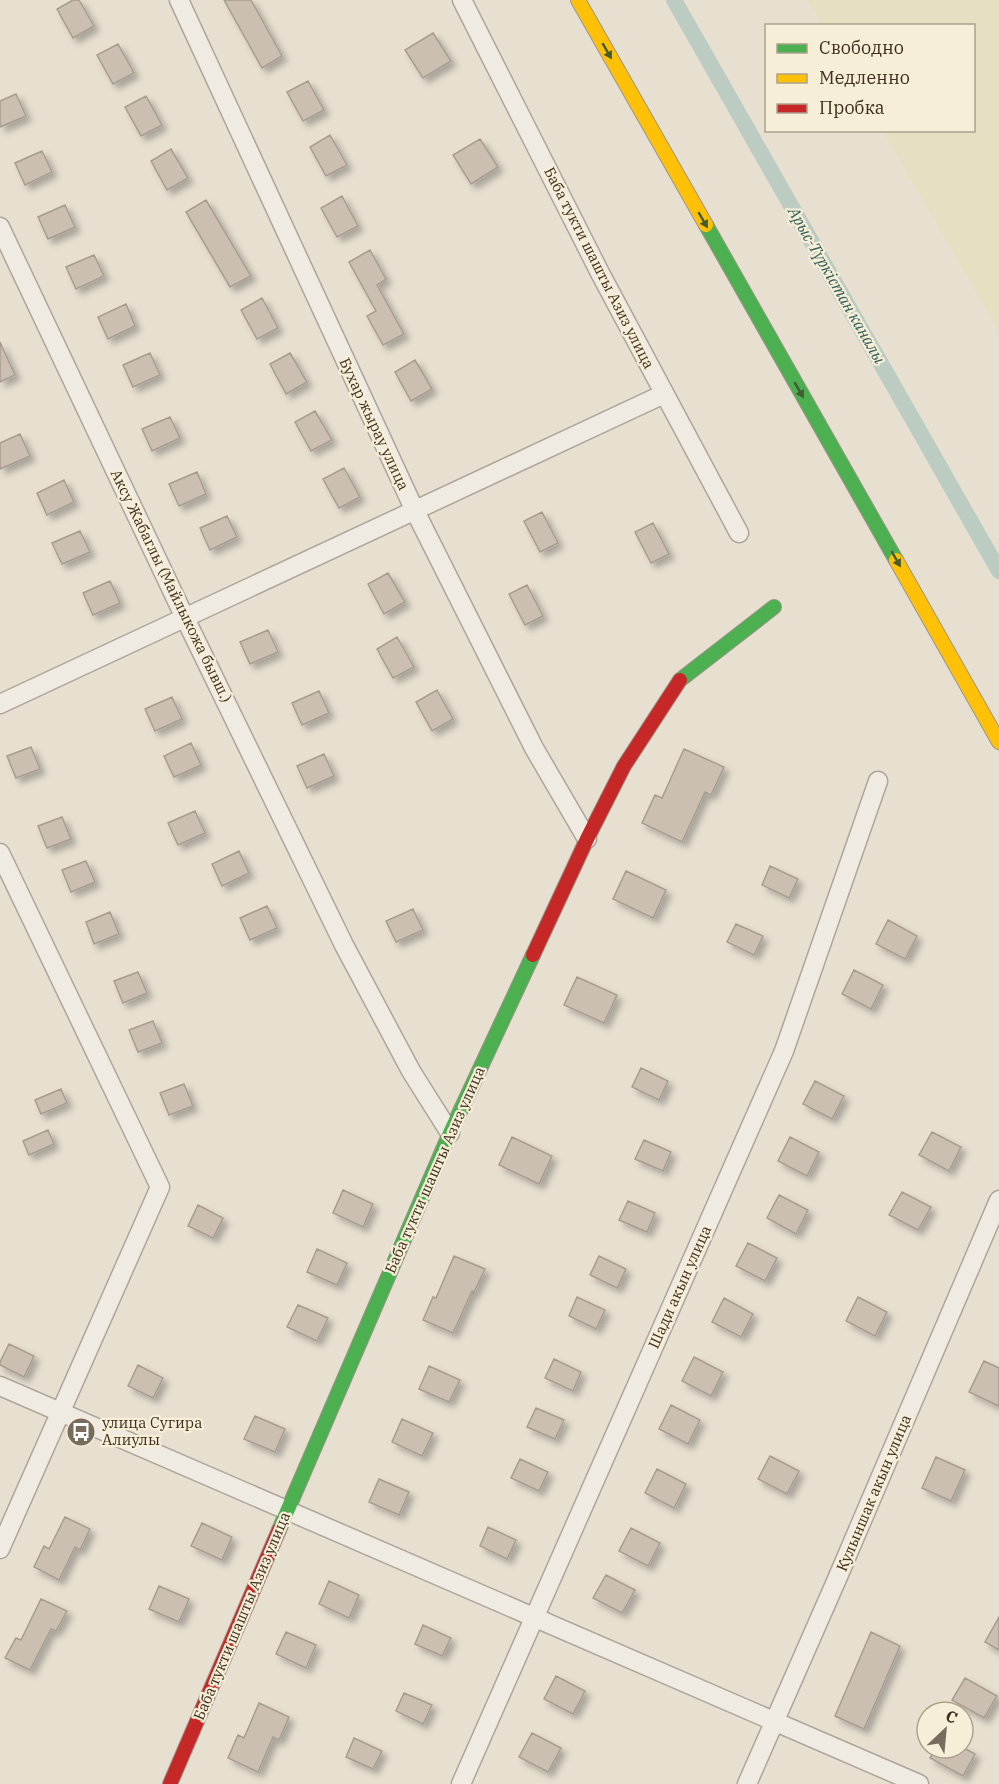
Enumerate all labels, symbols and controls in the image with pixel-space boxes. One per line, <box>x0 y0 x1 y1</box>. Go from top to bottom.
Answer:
legend <box>765 24 975 132</box>
text: Свободно <box>819 36 904 59</box>
one-way arrow <box>601 43 612 59</box>
text: Медленно <box>819 66 910 89</box>
text: Пробка <box>819 96 885 119</box>
street label: Баба тукти шашты Азиз улица <box>540 164 659 372</box>
water label: Арыс-Түркістан каналы <box>783 202 890 368</box>
one-way arrow <box>698 212 708 229</box>
street label: Бухар жырау улица <box>335 355 413 493</box>
one-way arrow <box>794 382 804 399</box>
street label: Аксу Жабаглы (Майлыкожа бывш.) <box>107 466 236 706</box>
one-way arrow <box>890 551 900 568</box>
street label: Баба тукти шашты Азиз улица <box>380 1064 489 1276</box>
street label: Шади акын улица <box>644 1222 715 1351</box>
street label: Кулыншак акын улица <box>832 1412 915 1574</box>
place label: улица Сугира Алиулы <box>102 1413 202 1449</box>
bus stop icon: улица Сугира Алиулы <box>65 1416 97 1448</box>
street label: Баба тукти шашты Азиз улица <box>189 1509 294 1723</box>
north arrow <box>915 1700 975 1760</box>
text: С <box>942 1705 961 1728</box>

